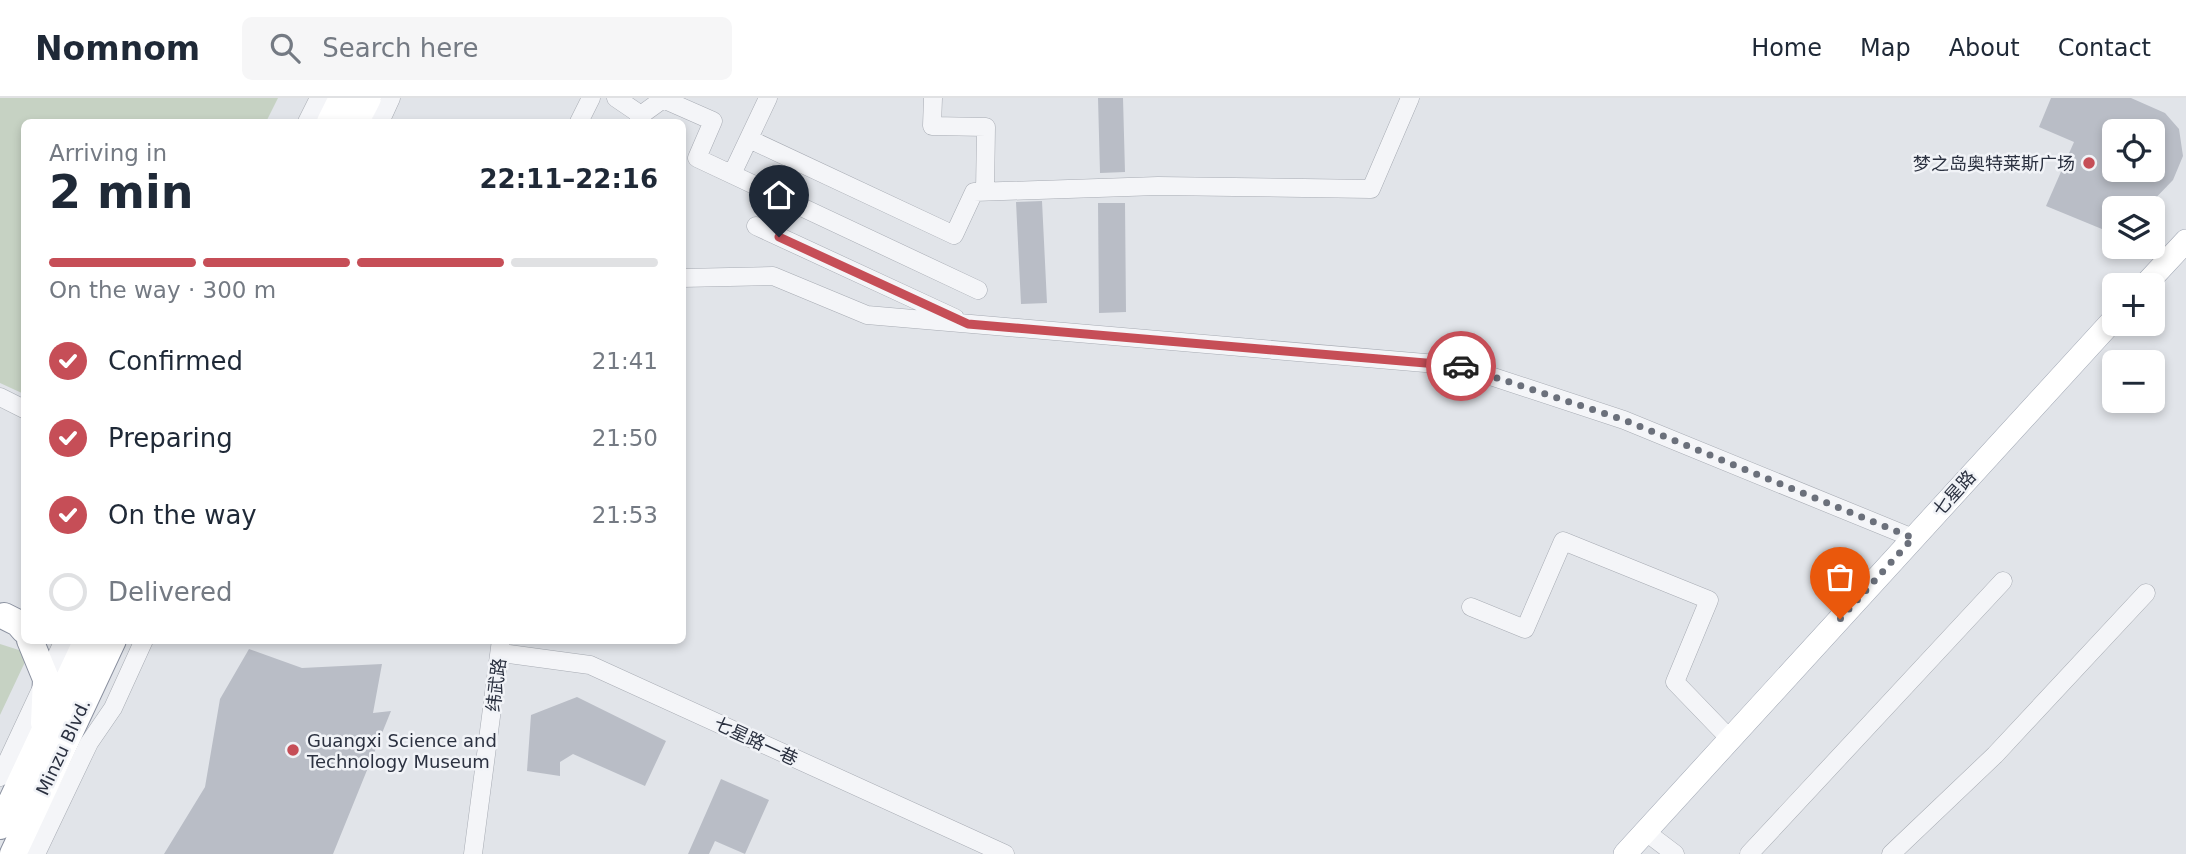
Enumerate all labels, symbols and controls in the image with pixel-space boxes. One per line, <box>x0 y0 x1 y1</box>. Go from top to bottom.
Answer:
search box <box>242 17 732 80</box>
text: Nomnom <box>35 29 200 68</box>
icon: search <box>266 29 304 67</box>
text: Search here <box>322 33 478 63</box>
text: Home <box>1751 34 1822 62</box>
text: Map <box>1860 34 1911 62</box>
text: About <box>1949 34 2020 62</box>
text: Contact <box>2058 34 2151 62</box>
map controls <box>2102 119 2165 413</box>
button: locate <box>2102 119 2165 182</box>
text: Arriving in <box>49 140 167 166</box>
place label: 梦之岛奥特莱斯广场 <box>1913 153 2075 174</box>
marker: 梦之岛奥特莱斯广场 <box>2081 155 2097 171</box>
text: 22:11–22:16 <box>479 164 658 194</box>
text: 2 min <box>49 165 193 219</box>
pin <box>749 165 809 237</box>
icon: home <box>760 176 798 214</box>
button: layers <box>2102 196 2165 259</box>
button: + <box>2102 273 2165 336</box>
text: On the way · 300 m <box>49 277 276 303</box>
courier <box>1426 331 1496 401</box>
icon: check <box>49 342 87 380</box>
text: Confirmed <box>108 346 243 376</box>
icon: car <box>1442 347 1480 385</box>
text: 21:41 <box>592 348 658 374</box>
button: − <box>2102 350 2165 413</box>
icon: check <box>49 419 87 457</box>
text: Preparing <box>108 423 233 453</box>
text: 21:50 <box>592 425 658 451</box>
street label: 七星路 <box>1928 466 1980 520</box>
icon: check <box>49 496 87 534</box>
text: On the way <box>108 500 257 530</box>
text: 21:53 <box>592 502 658 528</box>
pin <box>1810 547 1870 619</box>
icon: bag <box>1821 558 1859 596</box>
text: Delivered <box>108 577 232 607</box>
street label: 纬武路 <box>482 657 510 713</box>
street label: Minzu Blvd. <box>32 696 94 798</box>
street label: 七星路一巷 <box>711 712 801 770</box>
place label: Guangxi Science and Technology Museum <box>306 730 497 772</box>
marker: Guangxi Science and Technology Museum <box>285 742 301 758</box>

